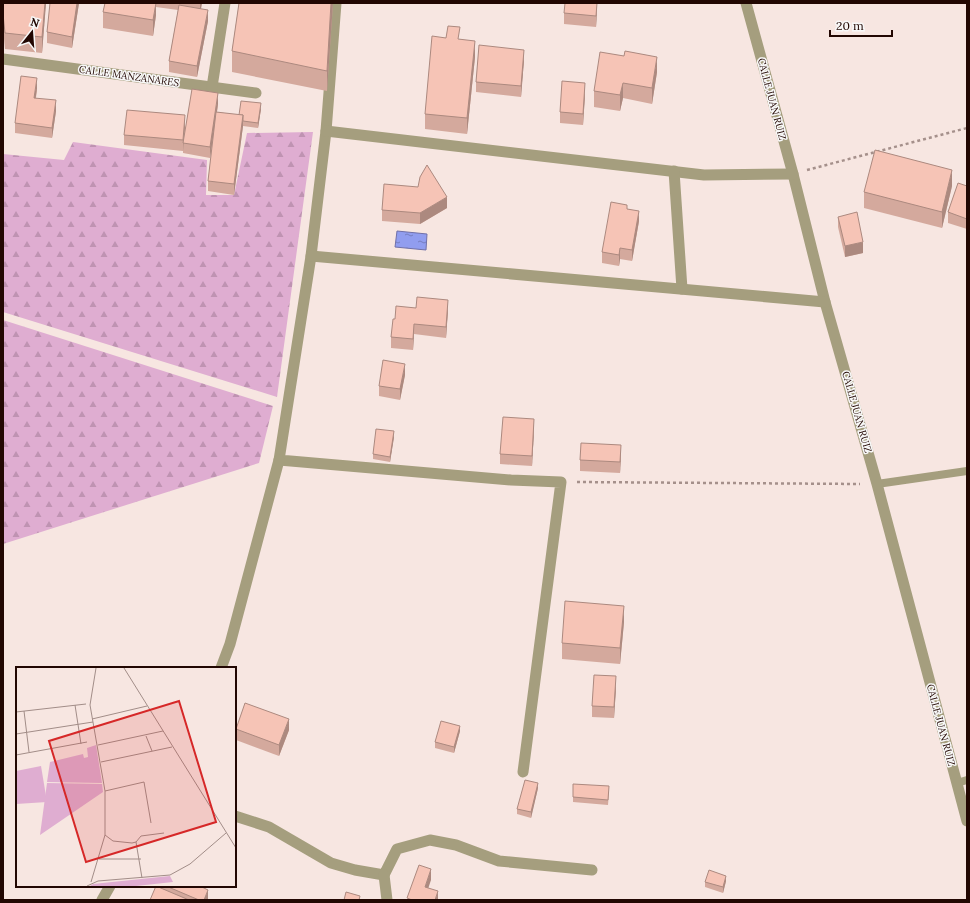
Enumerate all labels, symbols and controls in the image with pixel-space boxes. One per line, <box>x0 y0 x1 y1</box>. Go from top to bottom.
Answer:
north arrow <box>12 12 52 52</box>
scale bar <box>830 12 892 38</box>
text: N <box>29 14 42 31</box>
text: 20 m <box>836 18 864 33</box>
street label: CALLE JUAN RUIZ <box>755 57 789 141</box>
street label: CALLE MANZANARES <box>78 63 180 90</box>
street label: CALLE JUAN RUIZ <box>839 370 875 454</box>
inset map <box>16 667 236 887</box>
street label: CALLE JUAN RUIZ <box>924 683 958 767</box>

